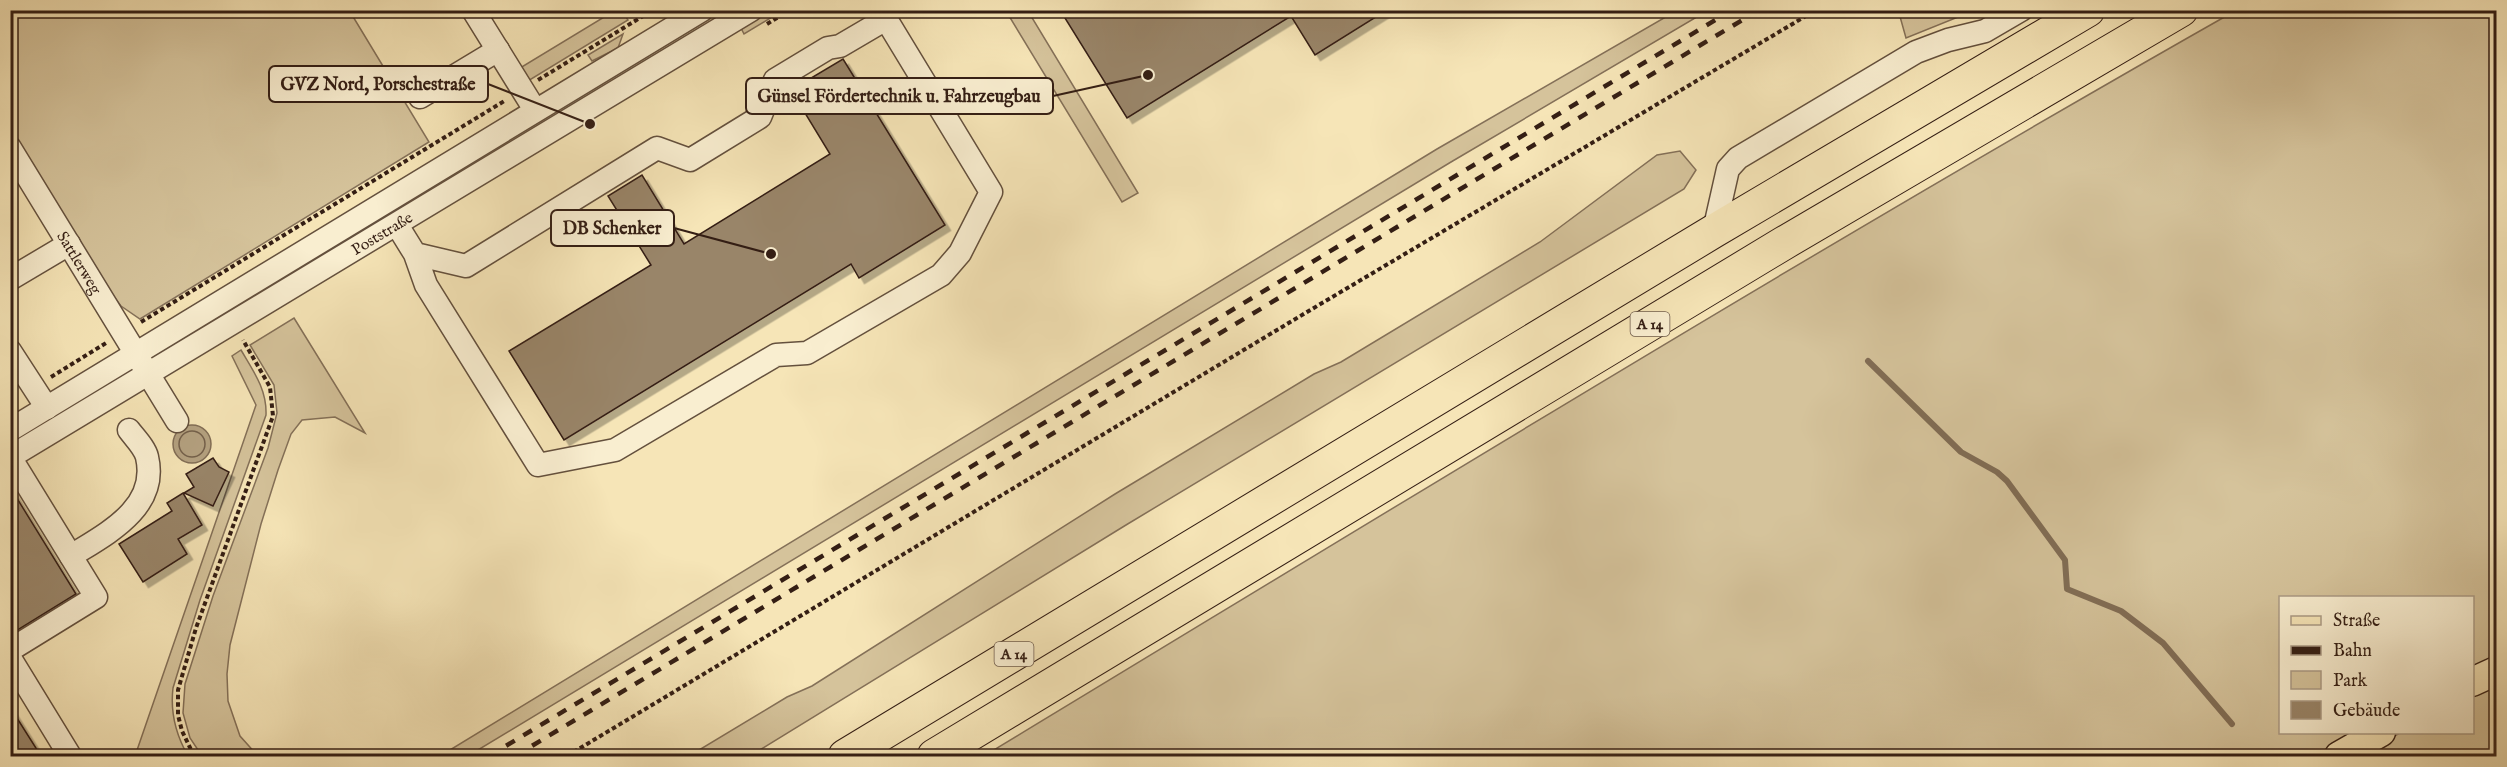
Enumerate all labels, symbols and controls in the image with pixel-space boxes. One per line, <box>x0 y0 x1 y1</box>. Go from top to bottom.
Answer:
callout: GVZ Nord, Porschestraße <box>269 66 488 102</box>
text: GVZ Nord, Porschestraße <box>280 74 476 97</box>
callout: Günsel Fördertechnik u. Fahrzeugbau <box>746 78 1053 114</box>
text: Günsel Fördertechnik u. Fahrzeugbau <box>757 86 1041 109</box>
street label: Poststraße <box>348 208 417 261</box>
callout: DB Schenker <box>551 210 674 246</box>
text: DB Schenker <box>563 218 662 241</box>
street label: Sattlerweg <box>51 228 105 299</box>
road number: A 14 <box>1630 312 1670 336</box>
legend <box>2279 596 2474 734</box>
text: Straße <box>2333 610 2380 633</box>
text: Bahn <box>2333 640 2372 663</box>
road number: A 14 <box>994 642 1034 666</box>
text: Park <box>2333 670 2368 693</box>
text: Gebäude <box>2333 700 2400 723</box>

